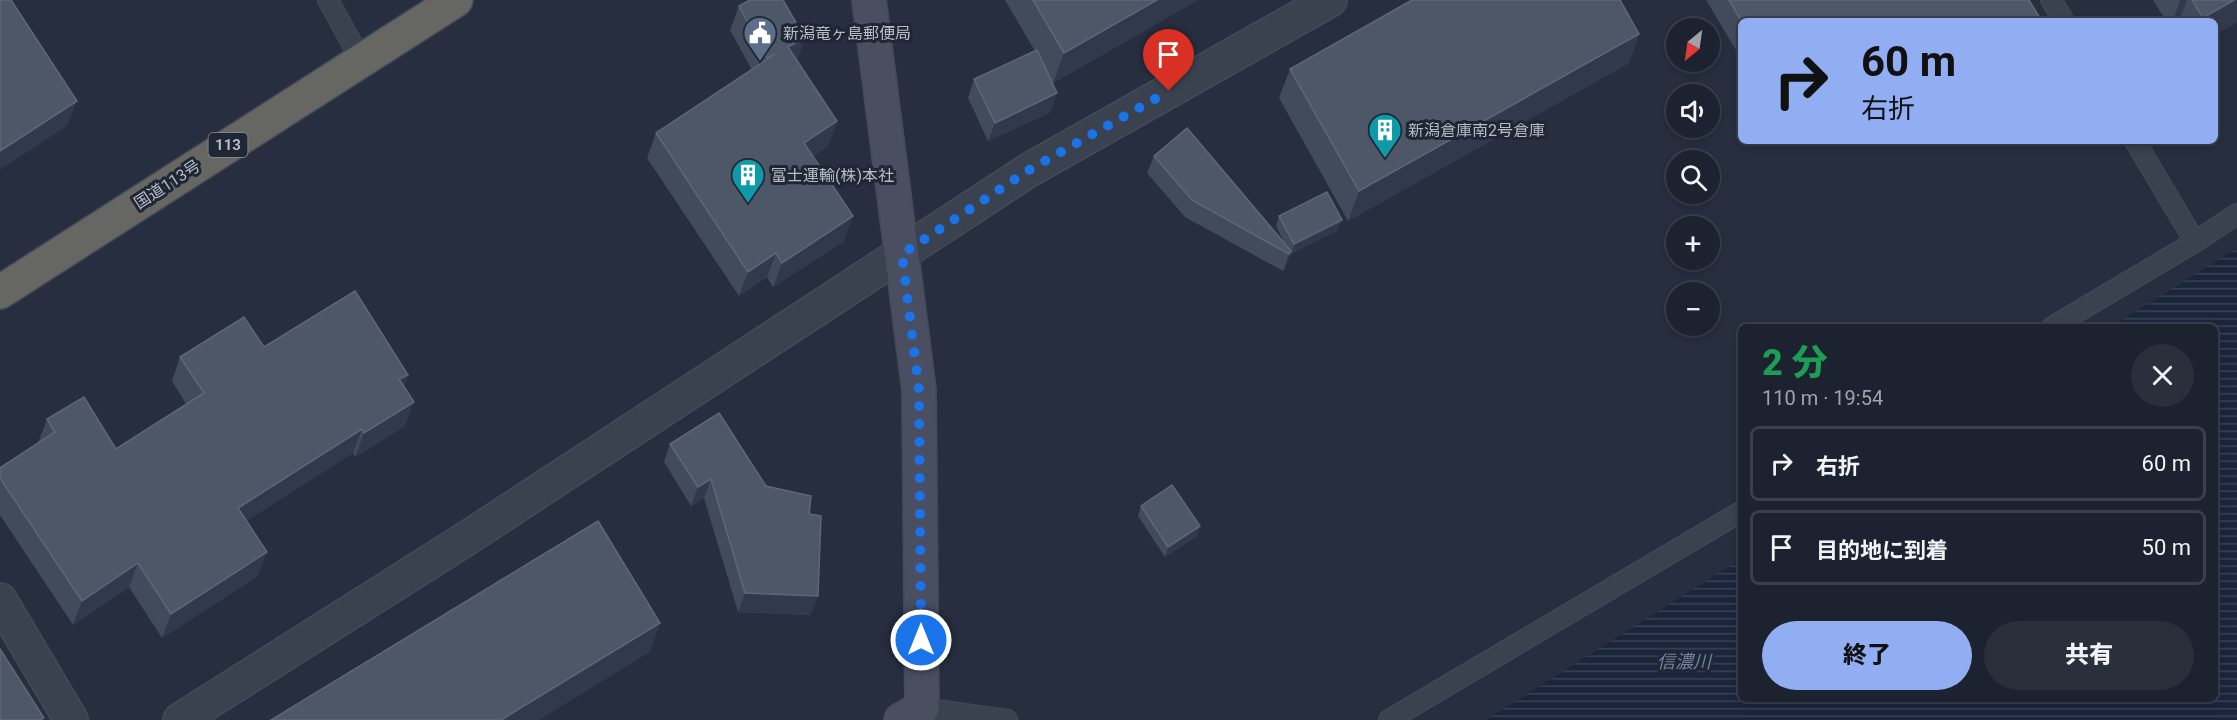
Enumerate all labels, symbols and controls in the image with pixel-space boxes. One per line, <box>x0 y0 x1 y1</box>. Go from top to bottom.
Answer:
public building icon: 新潟竜ヶ島郵便局 <box>742 15 778 62</box>
north arrow <box>1666 18 1720 72</box>
map controls <box>1666 18 1720 336</box>
place label: 新潟竜ヶ島郵便局 <box>783 24 911 43</box>
pin <box>1143 29 1194 91</box>
text: 60 m <box>1861 37 1956 86</box>
icon: arrive <box>1152 38 1185 71</box>
icon: right <box>1762 42 1840 120</box>
button: sound <box>1666 84 1720 138</box>
text: 右折 <box>1861 93 1915 125</box>
building icon: 新潟倉庫南2号倉庫 <box>1367 112 1403 159</box>
place label: 新潟倉庫南2号倉庫 <box>1408 121 1545 140</box>
road number: 113 <box>208 133 248 157</box>
button: search <box>1666 150 1720 204</box>
street label: 国道113号 <box>131 156 204 213</box>
building icon: 富士運輸(株)本社 <box>730 157 766 204</box>
place label: 富士運輸(株)本社 <box>771 166 894 185</box>
button: + <box>1666 216 1720 270</box>
button: − <box>1666 282 1720 336</box>
text: 2 分 <box>1762 342 1828 384</box>
button: close <box>2131 344 2194 407</box>
text: 110 m · 19:54 <box>1762 386 1883 410</box>
icon: right <box>1765 447 1798 480</box>
text: 60 m <box>2142 451 2191 476</box>
text: 右折 <box>1816 454 1860 479</box>
icon: arrive <box>1765 531 1798 564</box>
text: 50 m <box>2142 535 2191 560</box>
text: 目的地に到着 <box>1816 538 1948 563</box>
position arrow <box>889 608 953 672</box>
button: 終了 <box>1762 621 1972 690</box>
button: 共有 <box>1984 621 2194 690</box>
water label: 信濃川 <box>1657 651 1713 672</box>

